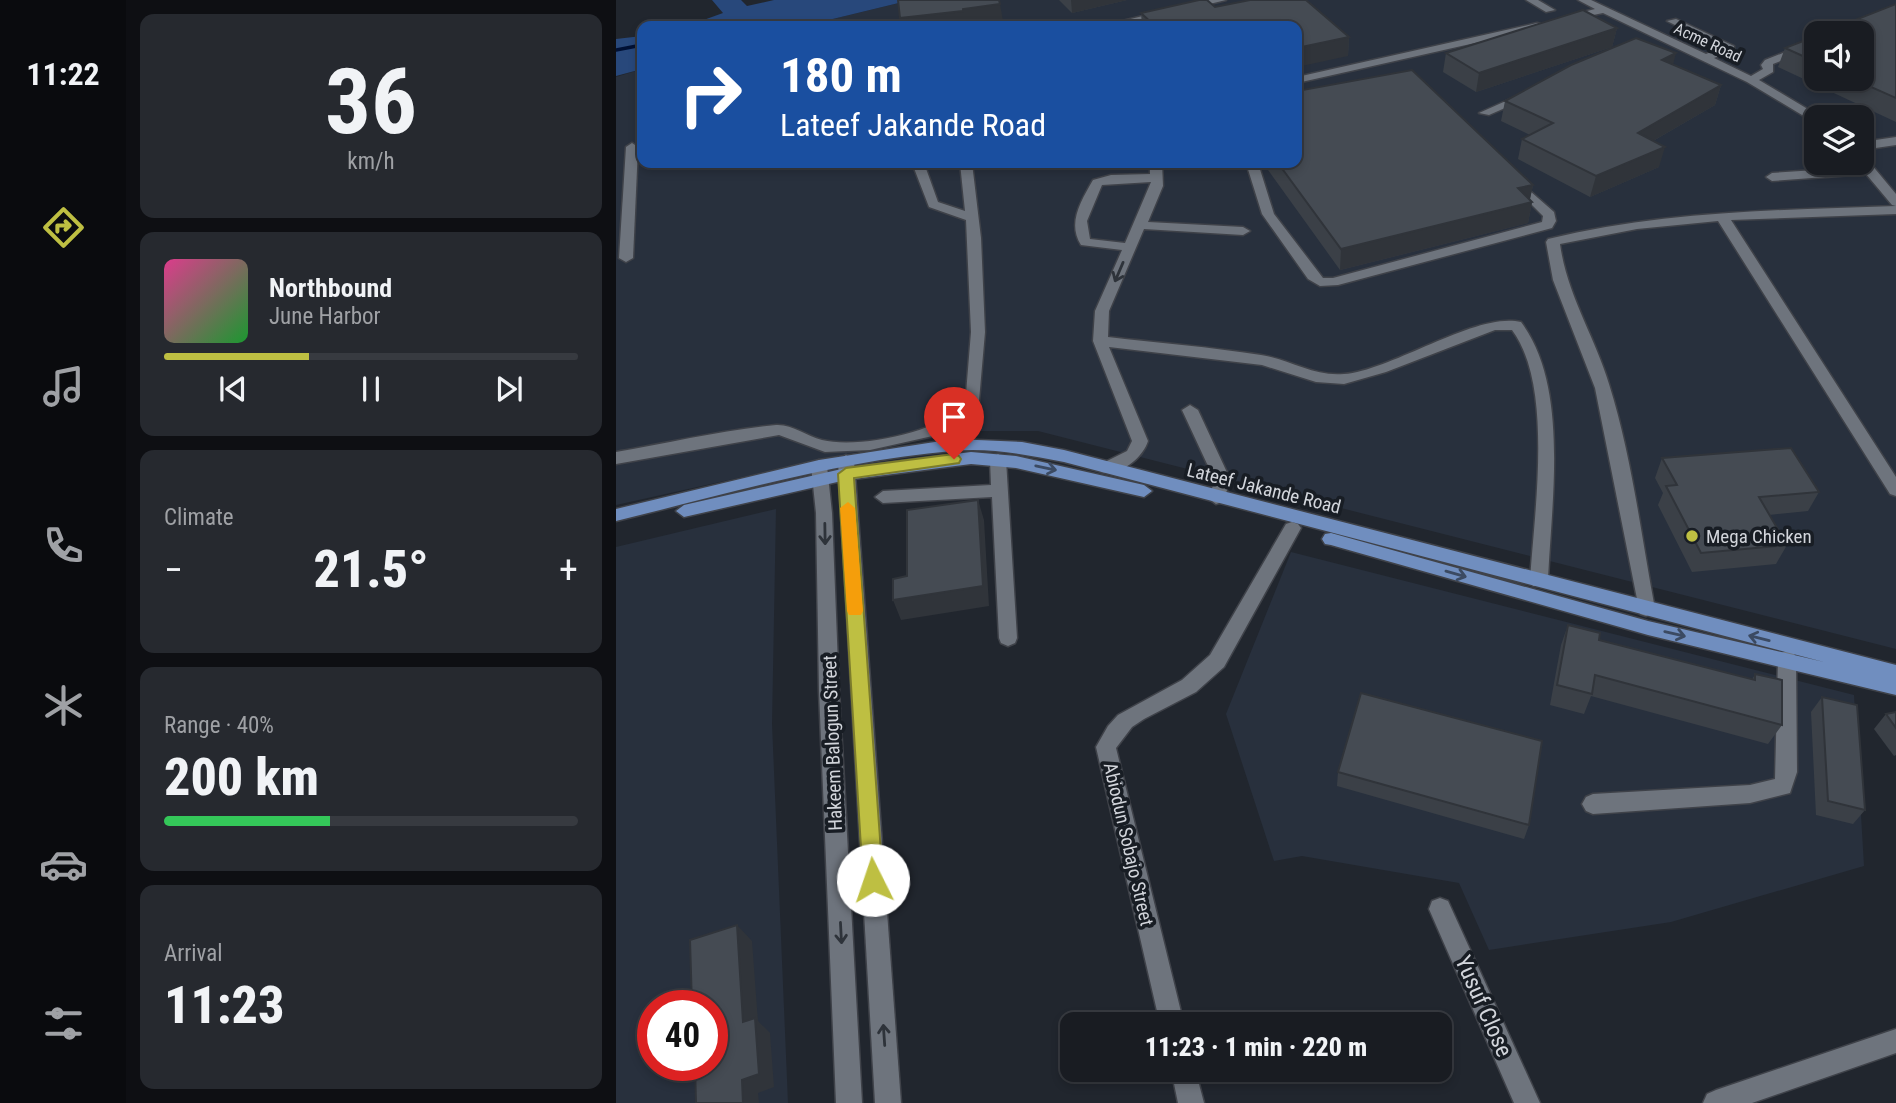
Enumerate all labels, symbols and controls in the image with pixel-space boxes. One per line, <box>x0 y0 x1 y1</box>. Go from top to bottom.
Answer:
street label: Acme Road <box>1671 19 1744 66</box>
map controls <box>1804 21 1874 175</box>
button: sound <box>1804 21 1874 91</box>
text: 180 m <box>780 47 902 104</box>
text: 36 <box>325 49 417 155</box>
icon: right <box>665 49 756 140</box>
text: 11:22 <box>26 55 100 93</box>
button: layers <box>1804 105 1874 175</box>
text: Lateef Jakande Road <box>780 106 1046 144</box>
text: km/h <box>347 148 395 175</box>
icon: directions <box>39 203 88 252</box>
one-way arrow <box>1112 261 1125 282</box>
text: Northbound <box>269 273 392 303</box>
text: June Harbor <box>269 303 381 330</box>
icon: music <box>39 362 88 411</box>
icon: previous <box>214 370 252 408</box>
icon: pause <box>352 370 390 408</box>
icon: next <box>490 370 528 408</box>
pin <box>924 387 984 459</box>
icon: arrive <box>935 398 973 436</box>
street label: Lateef Jakande Road <box>1184 458 1343 519</box>
one-way arrow <box>1034 461 1057 475</box>
text: Climate <box>164 504 234 531</box>
icon: phone <box>39 521 88 570</box>
one-way arrow <box>818 522 832 545</box>
place label: Mega Chicken <box>1706 525 1812 548</box>
marker: Mega Chicken <box>1684 528 1700 544</box>
text: 21.5° <box>313 539 429 600</box>
text: − <box>164 548 183 592</box>
text: + <box>559 548 578 592</box>
one-way arrow <box>1444 569 1466 582</box>
one-way arrow <box>1663 628 1686 642</box>
one-way arrow <box>1748 631 1771 644</box>
street label: Hakeem Balogun Street <box>818 655 847 831</box>
icon: climate <box>39 681 88 730</box>
text: Range · 40% <box>164 712 274 739</box>
text: 200 km <box>164 747 319 808</box>
street label: Abiodun Sobajo Street <box>1099 760 1158 928</box>
icon: car <box>39 840 88 889</box>
position arrow <box>836 843 910 917</box>
one-way arrow <box>834 921 847 944</box>
text: Arrival <box>164 940 223 967</box>
street label: Yusuf Close <box>1449 951 1518 1061</box>
text: 11:23 <box>164 975 284 1036</box>
speed limit sign: 40 <box>637 990 728 1081</box>
icon: filters <box>39 999 88 1048</box>
one-way arrow <box>877 1024 890 1047</box>
text: 11:23 · 1 min · 220 m <box>1145 1032 1367 1062</box>

